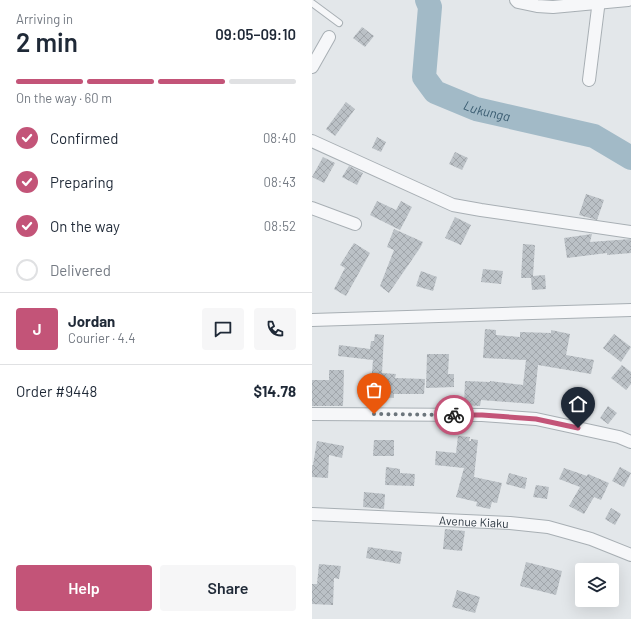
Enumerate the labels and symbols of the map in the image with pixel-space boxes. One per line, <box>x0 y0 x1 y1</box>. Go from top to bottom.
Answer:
water label: Lukunga <box>461 97 512 125</box>
pin <box>357 373 391 414</box>
pin <box>561 387 595 428</box>
courier <box>434 395 474 435</box>
street label: Avenue Kiaku <box>439 513 509 530</box>

